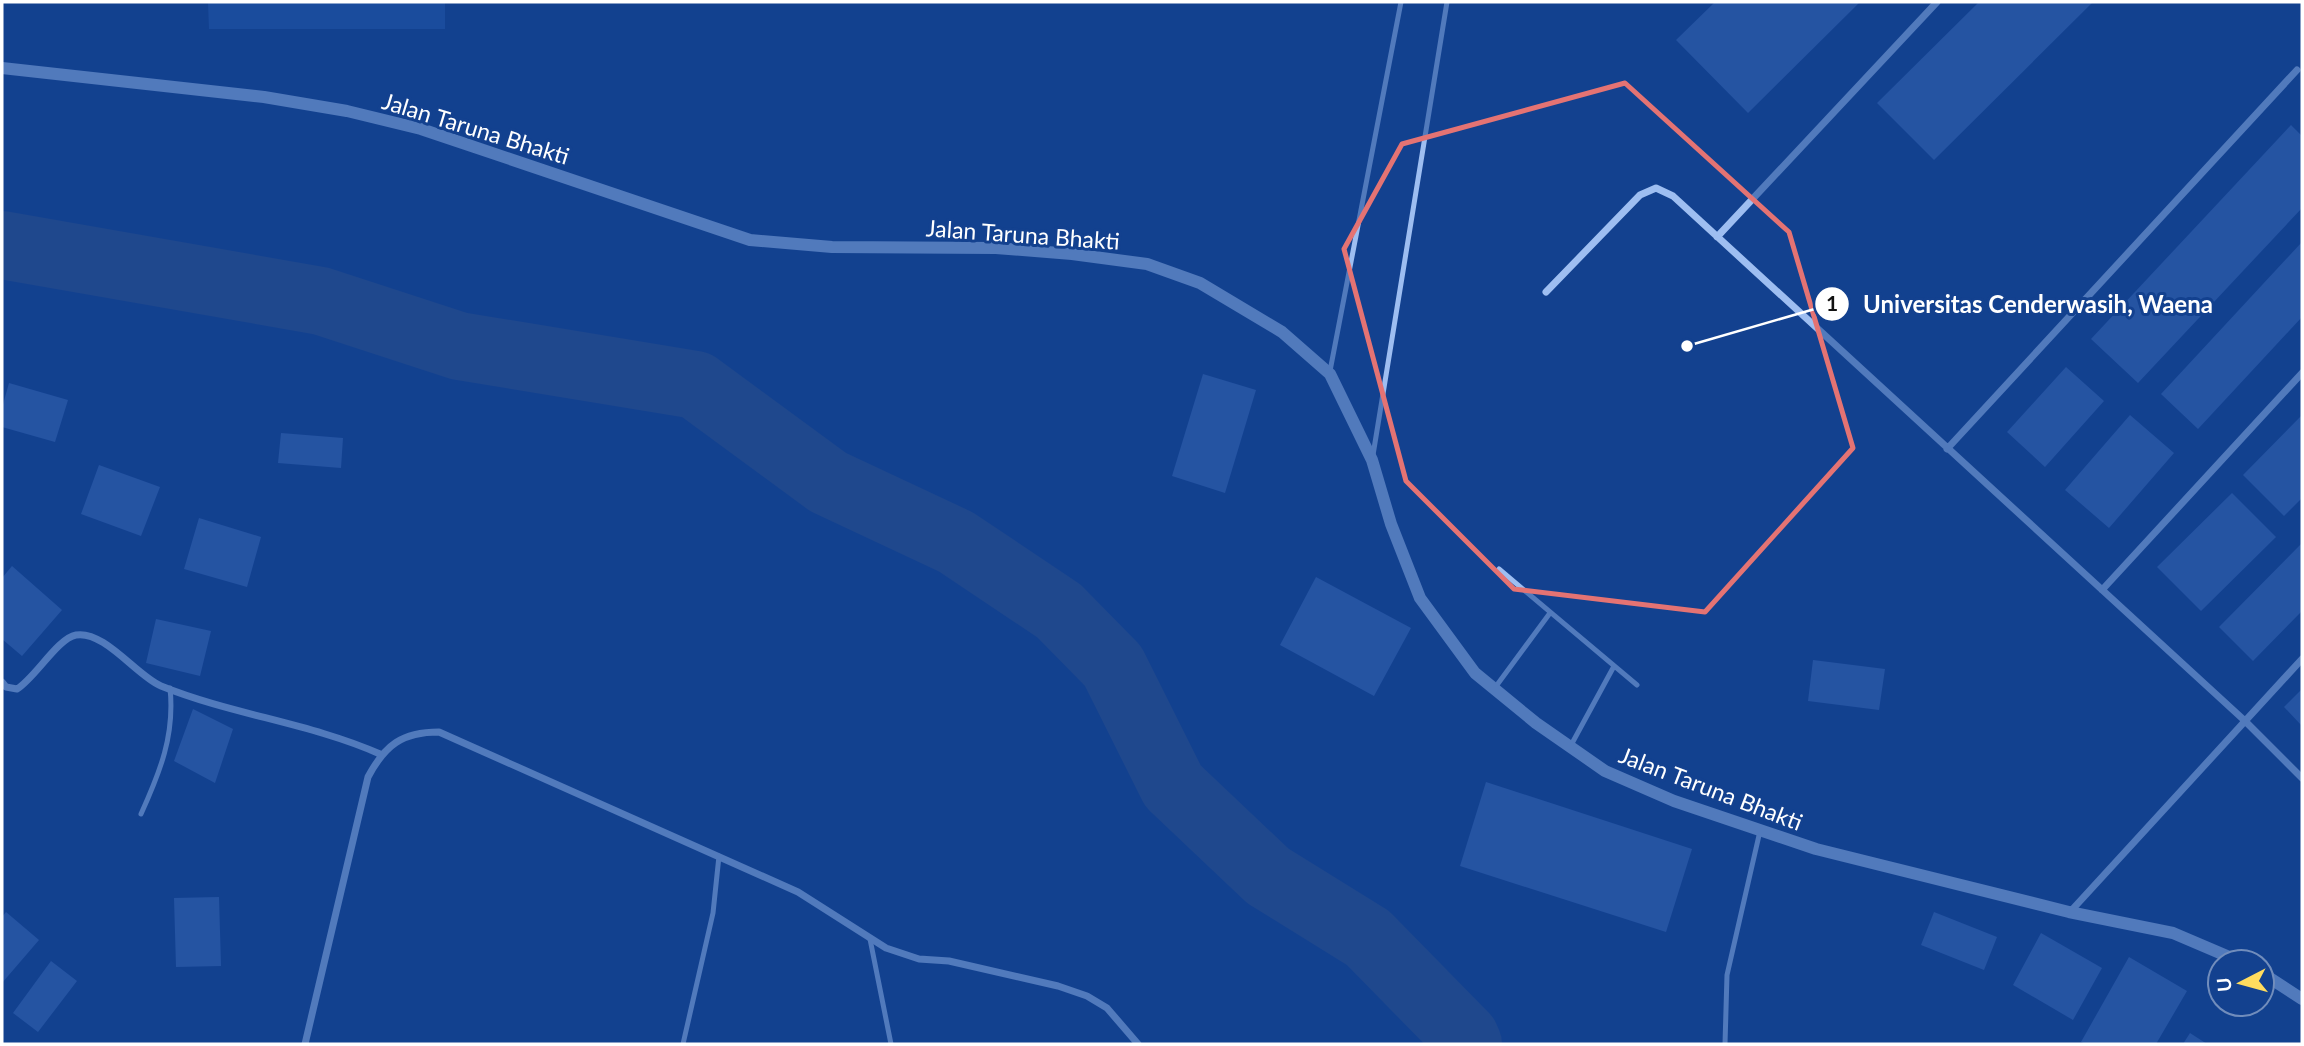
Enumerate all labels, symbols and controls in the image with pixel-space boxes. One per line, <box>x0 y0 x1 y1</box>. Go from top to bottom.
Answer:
street label: Jalan Taruna Bhakti <box>379 86 573 170</box>
street label: Jalan Taruna Bhakti <box>925 213 1121 255</box>
callout: Universitas Cenderwasih, Waena <box>1814 282 2227 327</box>
text: Universitas Cenderwasih, Waena <box>1863 289 2213 318</box>
text: 1 <box>1826 290 1838 315</box>
street label: Jalan Taruna Bhakti <box>1615 740 1807 836</box>
north arrow <box>2206 948 2276 1018</box>
text: U <box>2211 977 2236 993</box>

